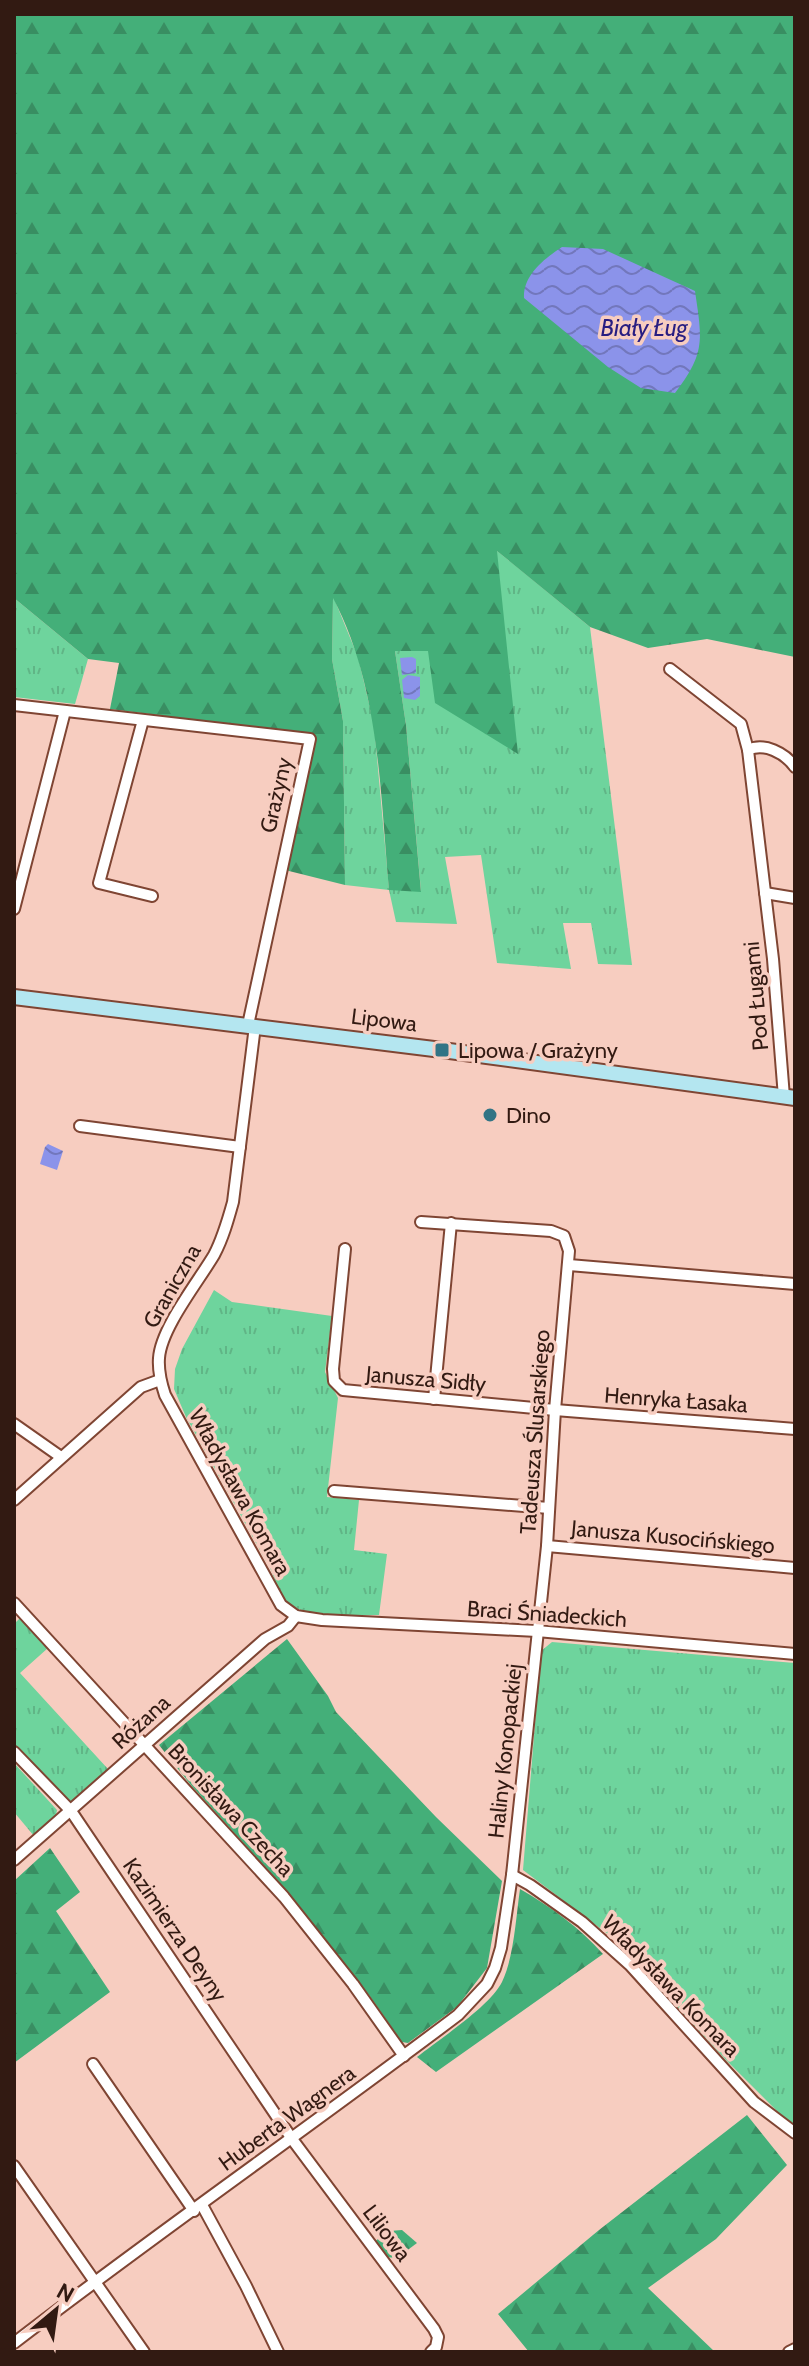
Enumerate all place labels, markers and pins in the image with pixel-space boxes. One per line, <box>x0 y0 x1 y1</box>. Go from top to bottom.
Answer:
place label: Lipowa / Grażyny <box>458 1037 618 1064</box>
marker: Lipowa / Grażyny <box>433 1041 451 1059</box>
place label: Dino <box>506 1102 551 1129</box>
marker: Dino <box>481 1106 499 1124</box>

